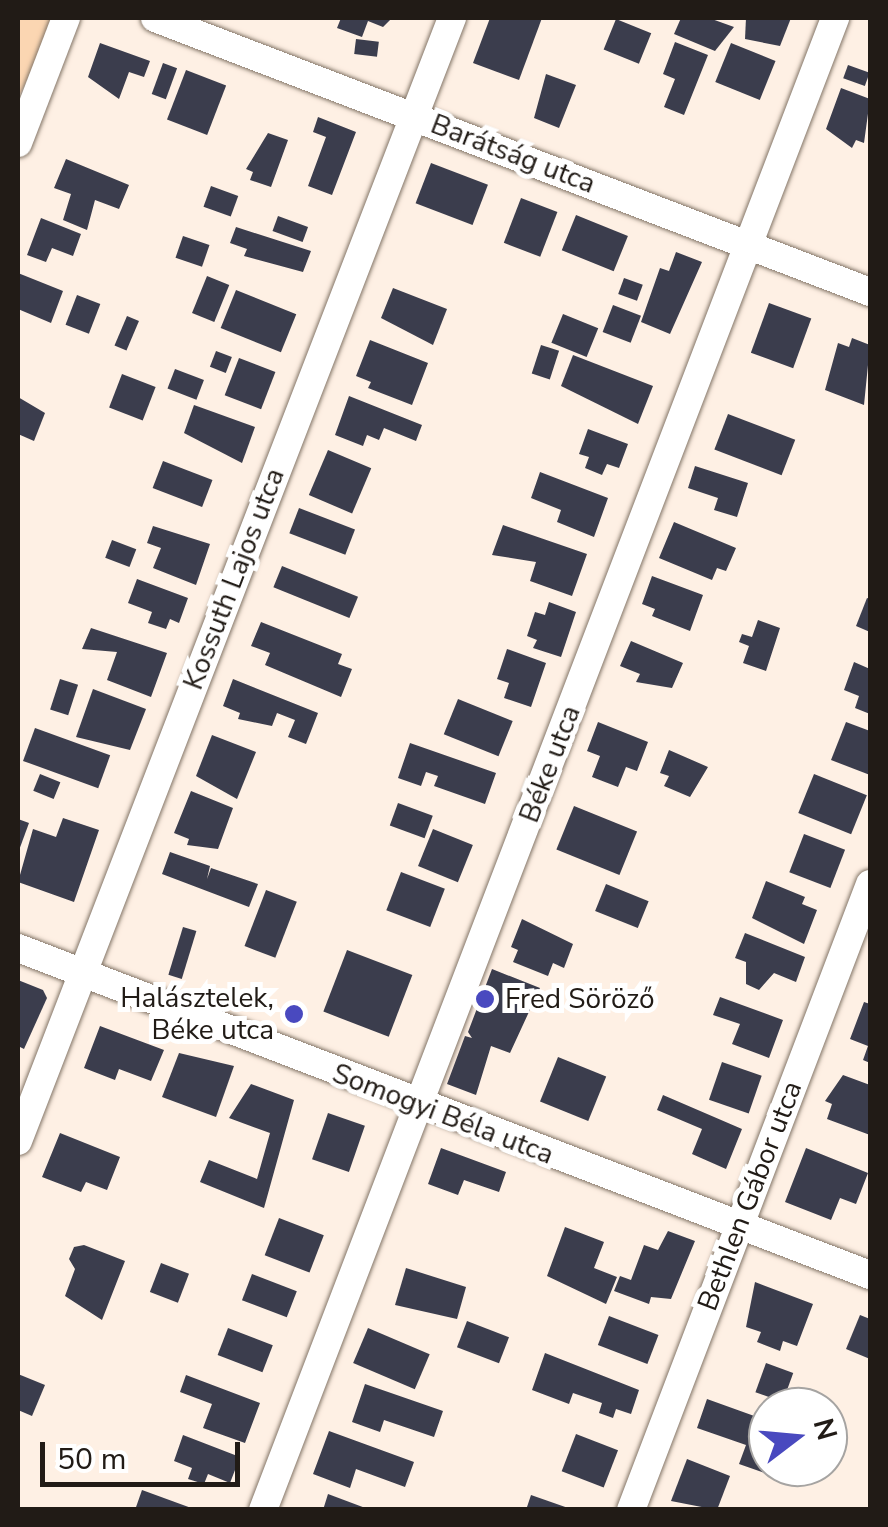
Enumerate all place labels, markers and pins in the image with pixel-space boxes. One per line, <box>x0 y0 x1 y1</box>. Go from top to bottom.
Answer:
place label: Halásztelek, Béke utca <box>120 981 274 1047</box>
place label: Fred Söröző <box>505 982 655 1016</box>
marker: Fred Söröző <box>474 988 496 1010</box>
marker: Halásztelek, Béke utca <box>283 1003 305 1025</box>

